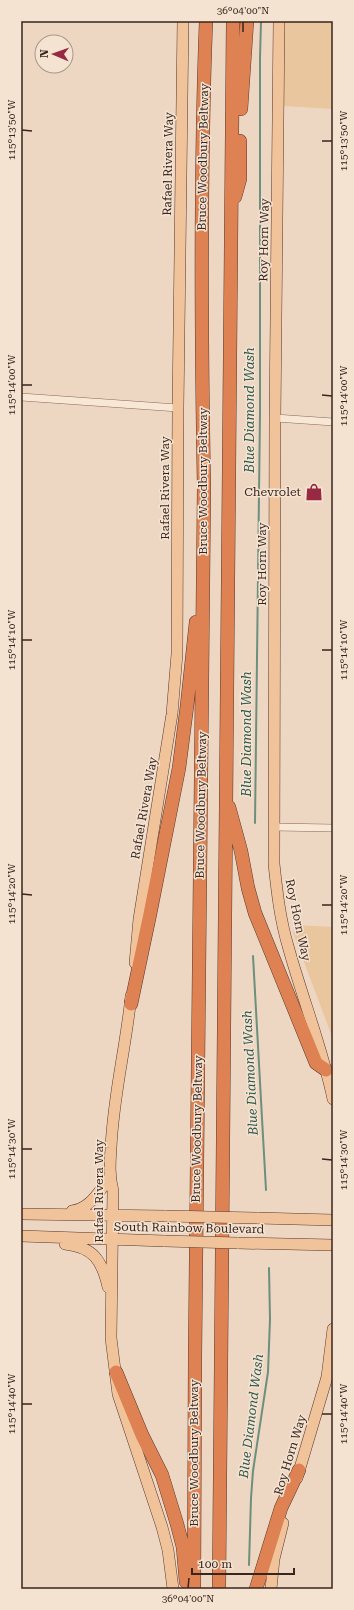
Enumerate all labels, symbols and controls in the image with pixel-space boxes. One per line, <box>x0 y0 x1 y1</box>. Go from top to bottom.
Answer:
text: 36°04'00"N <box>217 5 269 16</box>
north arrow <box>34 34 74 74</box>
text: N <box>38 49 51 58</box>
street label: Bruce Woodbury Beltway <box>195 82 211 231</box>
text: 115°13'50"W <box>6 99 17 160</box>
text: 115°13'50"W <box>338 110 349 171</box>
street label: Rafael Rivera Way <box>160 111 176 216</box>
street label: Roy Horn Way <box>256 197 272 282</box>
water label: Blue Diamond Wash <box>242 347 257 474</box>
text: 115°14'00"W <box>6 354 17 415</box>
text: 115°14'00"W <box>338 365 349 426</box>
street label: Bruce Woodbury Beltway <box>196 406 210 555</box>
street label: Rafael Rivera Way <box>158 435 172 540</box>
shop icon: Chevrolet <box>304 482 324 502</box>
place label: Chevrolet <box>244 485 302 499</box>
street label: Roy Horn Way <box>255 521 269 606</box>
text: 115°14'10"W <box>6 609 17 670</box>
text: 115°14'10"W <box>338 619 349 680</box>
water label: Blue Diamond Wash <box>239 671 254 798</box>
street label: Bruce Woodbury Beltway <box>193 730 209 879</box>
street label: Rafael Rivera Way <box>128 755 160 860</box>
text: 115°14'20"W <box>6 863 17 924</box>
text: 115°14'20"W <box>338 874 349 935</box>
street label: Roy Horn Way <box>282 878 314 963</box>
water label: Blue Diamond Wash <box>239 1010 261 1137</box>
street label: Bruce Woodbury Beltway <box>189 1054 205 1203</box>
text: 115°14'30"W <box>6 1118 17 1179</box>
text: 115°14'30"W <box>338 1129 349 1190</box>
street label: Rafael Rivera Way <box>92 1138 106 1243</box>
street label: South Rainbow Boulevard <box>114 1220 265 1236</box>
water label: Blue Diamond Wash <box>236 1353 266 1480</box>
text: 115°14'40"W <box>6 1373 17 1434</box>
street label: Bruce Woodbury Beltway <box>187 1378 201 1527</box>
text: 115°14'40"W <box>338 1383 349 1444</box>
street label: Roy Horn Way <box>271 1412 309 1497</box>
scale bar <box>192 1550 294 1576</box>
text: 100 m <box>198 1557 232 1571</box>
text: 36°04'00"N <box>162 1593 214 1604</box>

